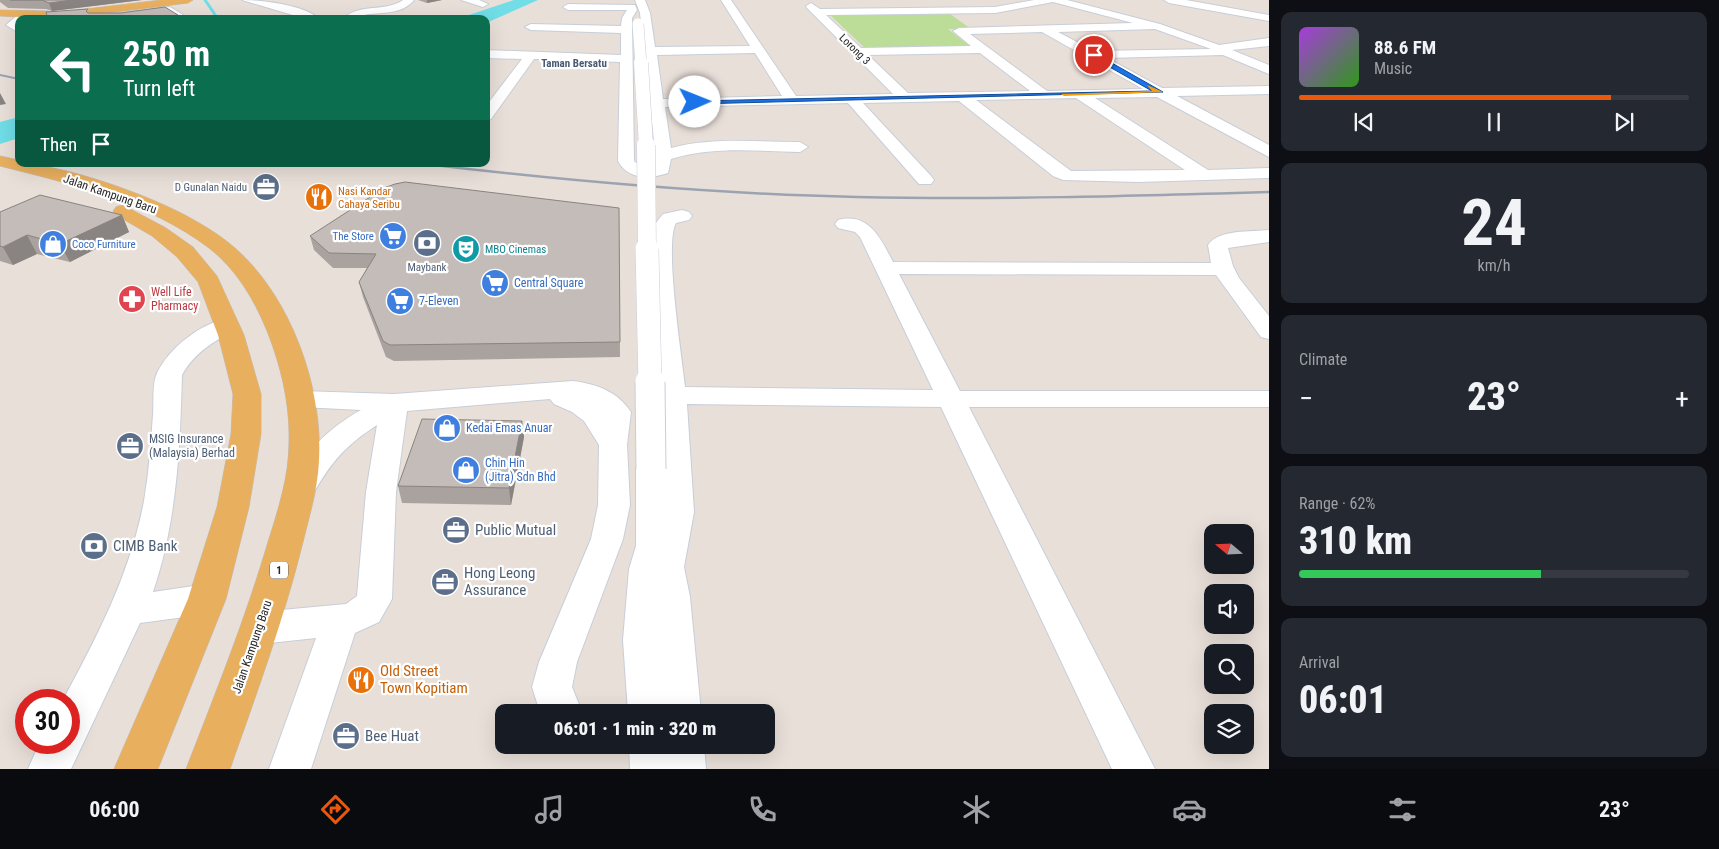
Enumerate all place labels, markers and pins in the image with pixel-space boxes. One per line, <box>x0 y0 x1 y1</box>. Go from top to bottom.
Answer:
pin <box>1073 34 1115 76</box>
office icon: D Gunalan Naidu <box>251 172 281 202</box>
place label: D Gunalan Naidu <box>175 181 247 194</box>
restaurant icon: Nasi Kandar Cahaya Seribu <box>304 182 334 212</box>
place label: Nasi Kandar Cahaya Seribu <box>338 185 400 211</box>
supermarket icon: The Store <box>378 221 408 251</box>
bank icon: Maybank <box>412 228 442 258</box>
shop icon: Coco Furniture <box>38 229 68 259</box>
place label: The Store <box>333 230 374 243</box>
theatre icon: MBO Cinemas <box>451 234 481 264</box>
place label: Coco Furniture <box>72 238 136 251</box>
place label: MBO Cinemas <box>485 243 546 256</box>
place label: Maybank <box>407 261 447 274</box>
supermarket icon: Central Square <box>480 268 510 298</box>
place label: Central Square <box>514 276 584 290</box>
pharmacy icon: Well Life Pharmacy <box>117 284 147 314</box>
place label: Well Life Pharmacy <box>151 285 198 313</box>
supermarket icon: 7-Eleven <box>385 286 415 316</box>
place label: 7-Eleven <box>419 294 459 308</box>
shop icon: Kedai Emas Anuar <box>432 413 462 443</box>
place label: Kedai Emas Anuar <box>466 421 552 435</box>
office icon: MSIG Insurance (Malaysia) Berhad <box>115 431 145 461</box>
place label: MSIG Insurance (Malaysia) Berhad <box>149 432 235 460</box>
shop icon: Chin Hin (Jitra) Sdn Bhd <box>451 455 481 485</box>
place label: Chin Hin (Jitra) Sdn Bhd <box>485 456 556 484</box>
office icon: Public Mutual <box>441 515 471 545</box>
place label: Public Mutual <box>475 521 556 539</box>
bank icon: CIMB Bank <box>79 531 109 561</box>
place label: CIMB Bank <box>113 537 178 555</box>
place label: Hong Leong Assurance <box>464 564 535 599</box>
office icon: Hong Leong Assurance <box>430 567 460 597</box>
place label: Old Street Town Kopitiam <box>380 662 468 697</box>
restaurant icon: Old Street Town Kopitiam <box>346 665 376 695</box>
office icon: Bee Huat <box>331 721 361 751</box>
place label: Bee Huat <box>365 727 419 745</box>

